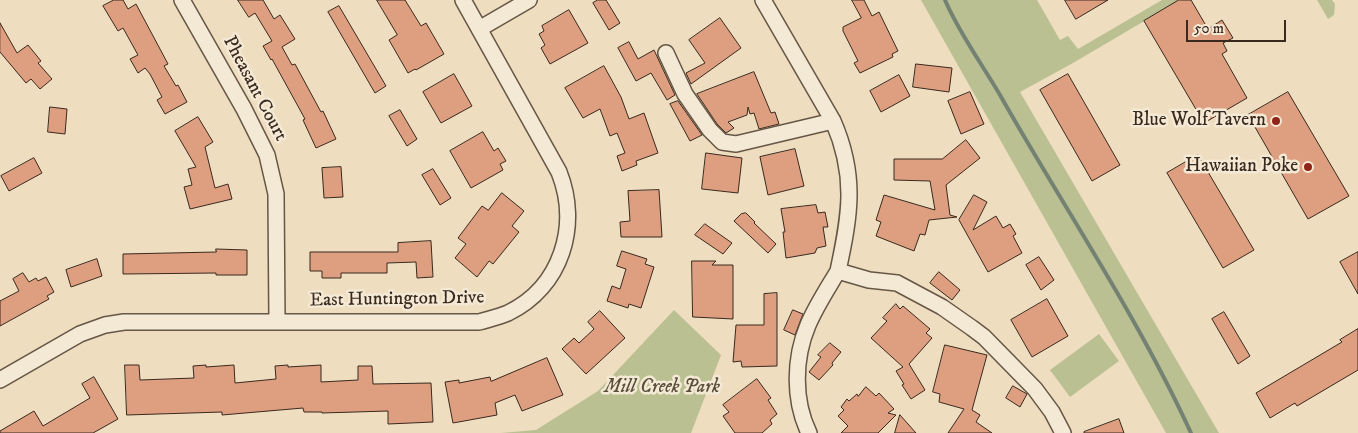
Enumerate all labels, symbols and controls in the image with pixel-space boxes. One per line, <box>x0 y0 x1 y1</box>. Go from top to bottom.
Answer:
scale bar <box>1188 10 1288 42</box>
text: 50 m <box>1194 19 1224 38</box>
street label: Pheasant Court <box>217 33 291 145</box>
place label: Blue Wolf Tavern <box>1132 110 1266 132</box>
marker: Blue Wolf Tavern <box>1270 115 1282 127</box>
place label: Hawaiian Poke <box>1185 156 1298 178</box>
marker: Hawaiian Poke <box>1302 161 1314 173</box>
street label: East Huntington Drive <box>310 287 484 313</box>
park label: Mill Creek Park <box>604 377 720 399</box>

